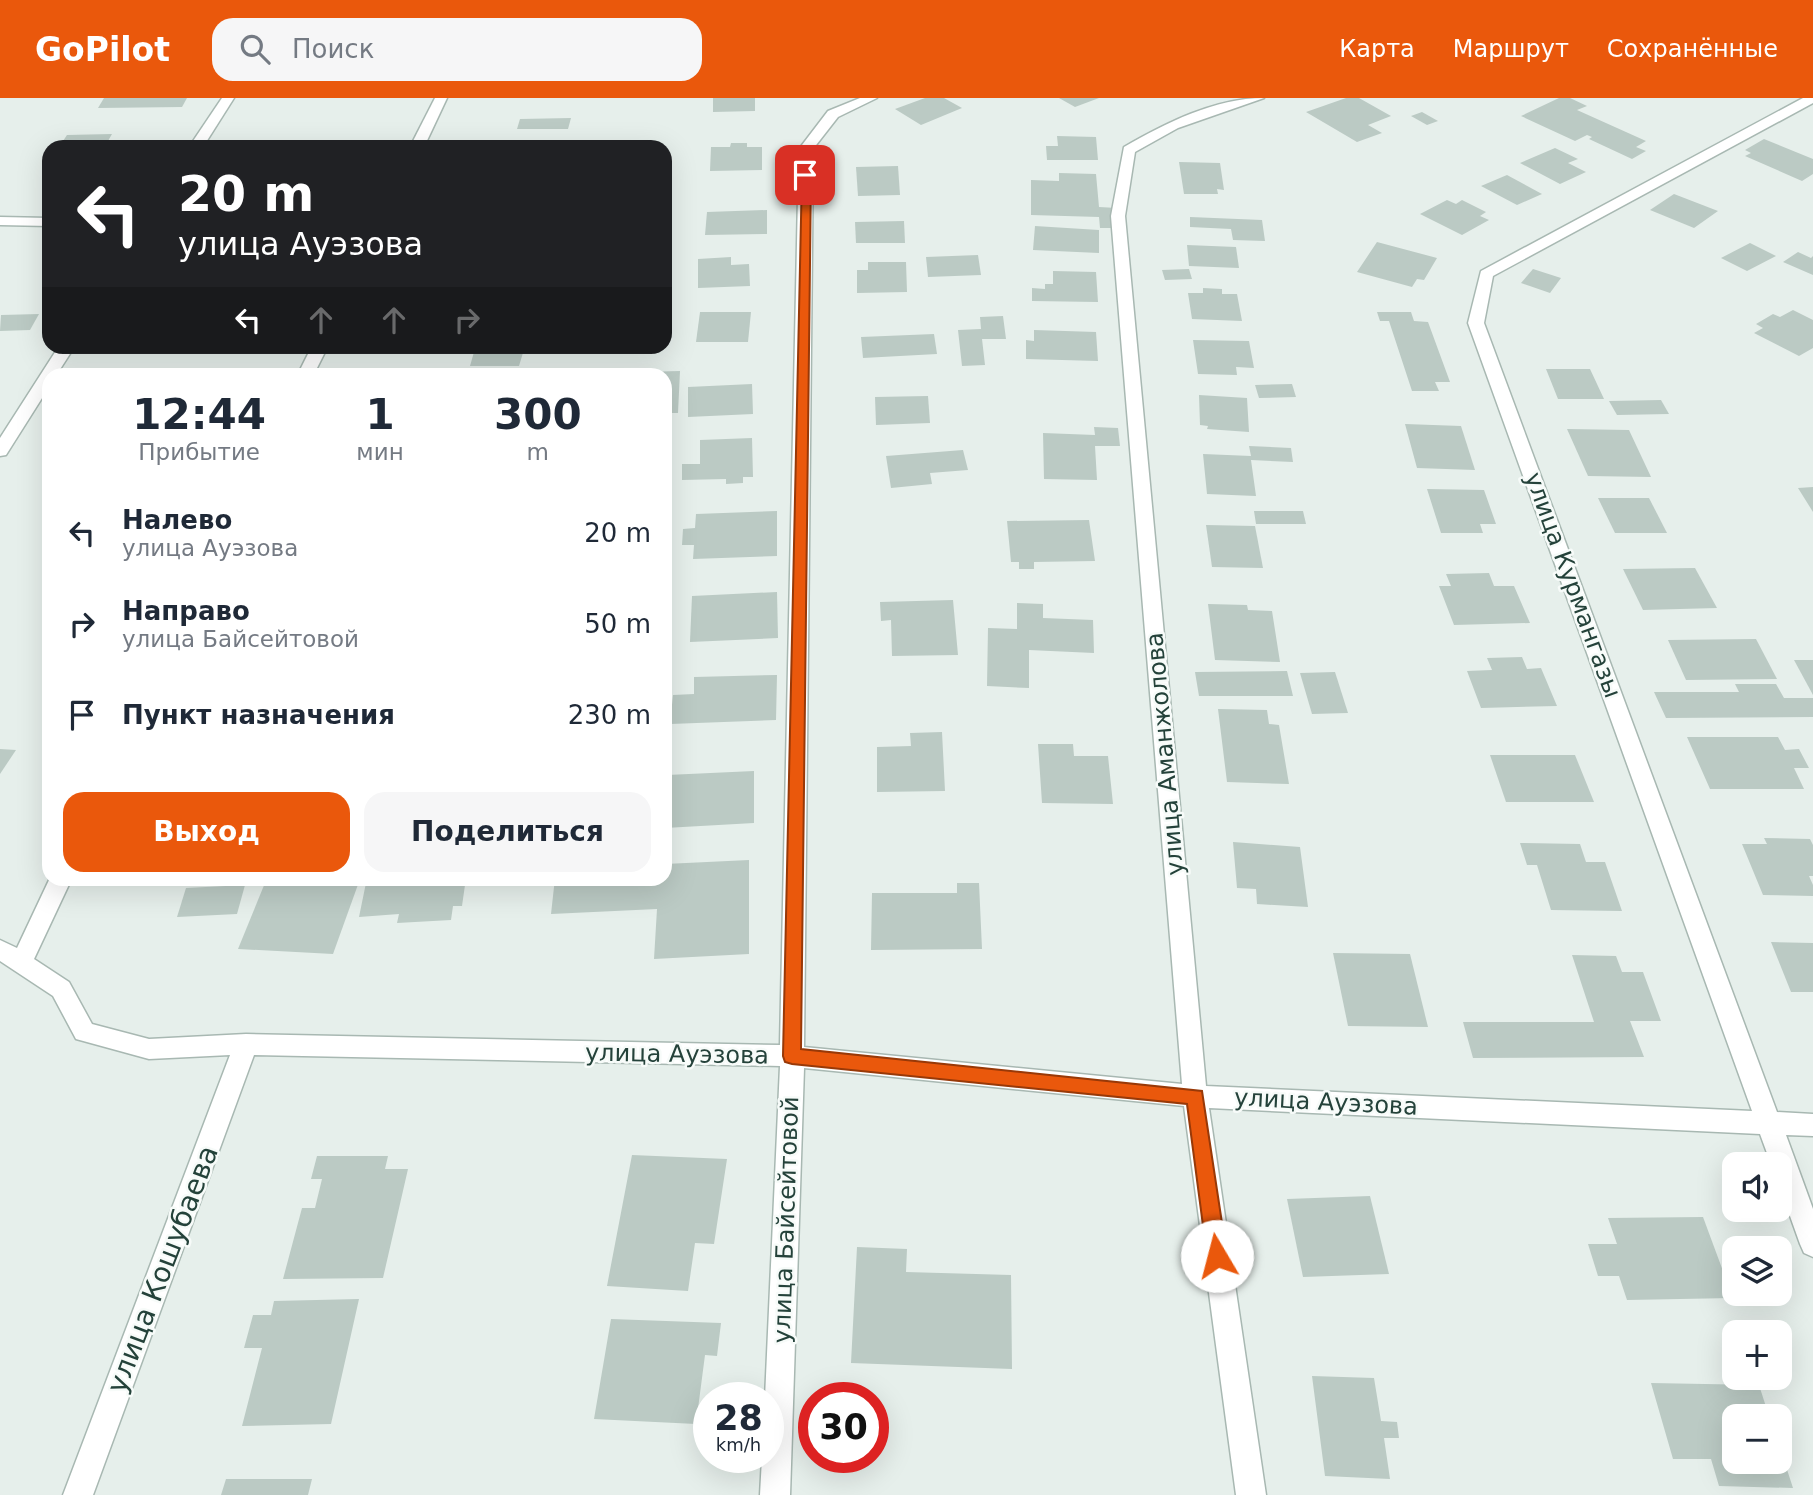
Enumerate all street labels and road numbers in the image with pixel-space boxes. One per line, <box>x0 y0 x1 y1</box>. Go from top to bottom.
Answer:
street label: улица Курмангазы <box>1519 468 1627 702</box>
street label: улица Аманжолова <box>1140 631 1190 877</box>
street label: улица Ауэзова <box>585 1038 769 1070</box>
street label: улица Ауэзова <box>1233 1083 1419 1121</box>
street label: улица Байсейтовой <box>768 1096 804 1344</box>
street label: улица Кошубаева <box>100 1141 225 1398</box>

